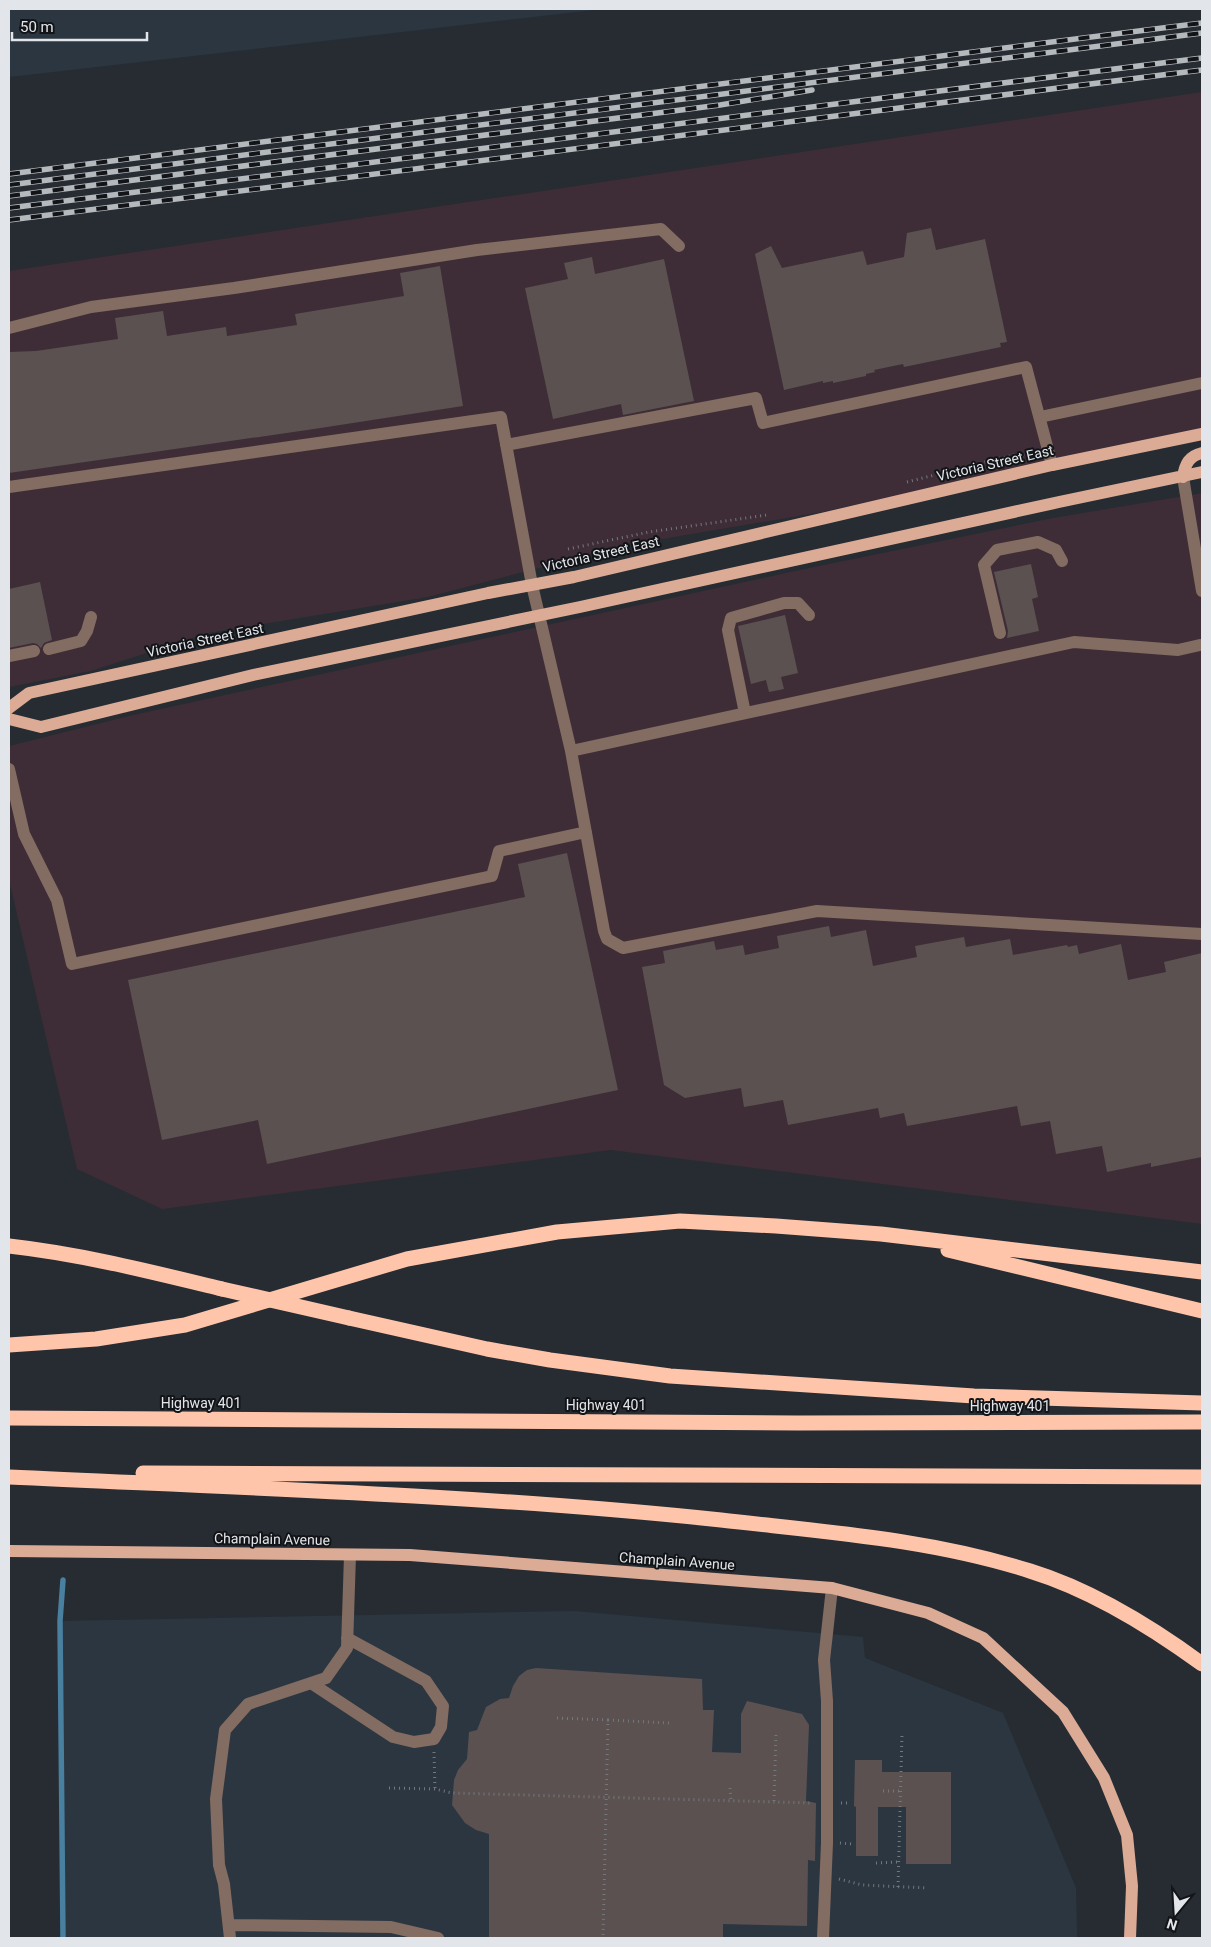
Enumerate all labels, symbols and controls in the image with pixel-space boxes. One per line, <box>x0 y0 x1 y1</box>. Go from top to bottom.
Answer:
scale bar <box>12 10 148 42</box>
text: 50 m <box>20 18 54 36</box>
street label: Victoria Street East <box>935 442 1055 484</box>
street label: Victoria Street East <box>541 533 661 575</box>
street label: Victoria Street East <box>145 620 265 660</box>
street label: Highway 401 <box>161 1395 241 1411</box>
street label: Highway 401 <box>566 1397 646 1413</box>
street label: Highway 401 <box>970 1398 1050 1414</box>
street label: Champlain Avenue <box>214 1530 330 1548</box>
street label: Champlain Avenue <box>619 1549 735 1573</box>
north arrow <box>1151 1887 1201 1937</box>
text: N <box>1165 1915 1179 1934</box>

